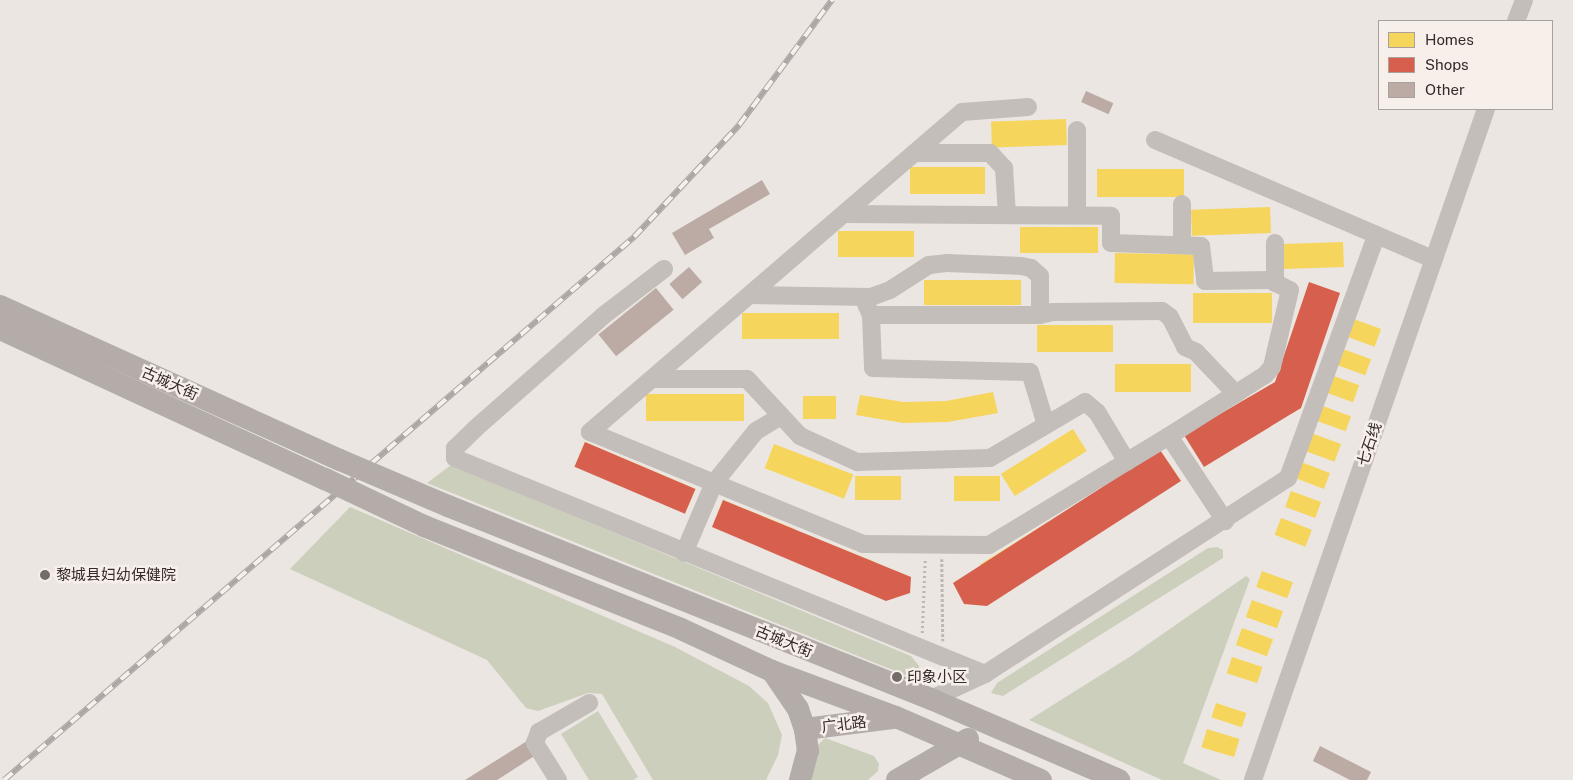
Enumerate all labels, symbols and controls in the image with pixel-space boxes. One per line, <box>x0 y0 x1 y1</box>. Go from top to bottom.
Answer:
legend <box>1378 20 1553 110</box>
text: Homes <box>1425 31 1474 48</box>
text: Shops <box>1425 56 1469 73</box>
text: Other <box>1425 81 1465 98</box>
street label: 古城大街 <box>139 363 201 403</box>
street label: 七石线 <box>1353 420 1385 468</box>
place label: 黎城县妇幼保健院 <box>56 566 176 584</box>
marker: 黎城县妇幼保健院 <box>38 568 52 582</box>
street label: 古城大街 <box>753 621 815 661</box>
place label: 印象小区 <box>907 668 967 686</box>
marker: 印象小区 <box>891 671 903 683</box>
street label: 广北路 <box>821 712 867 736</box>

